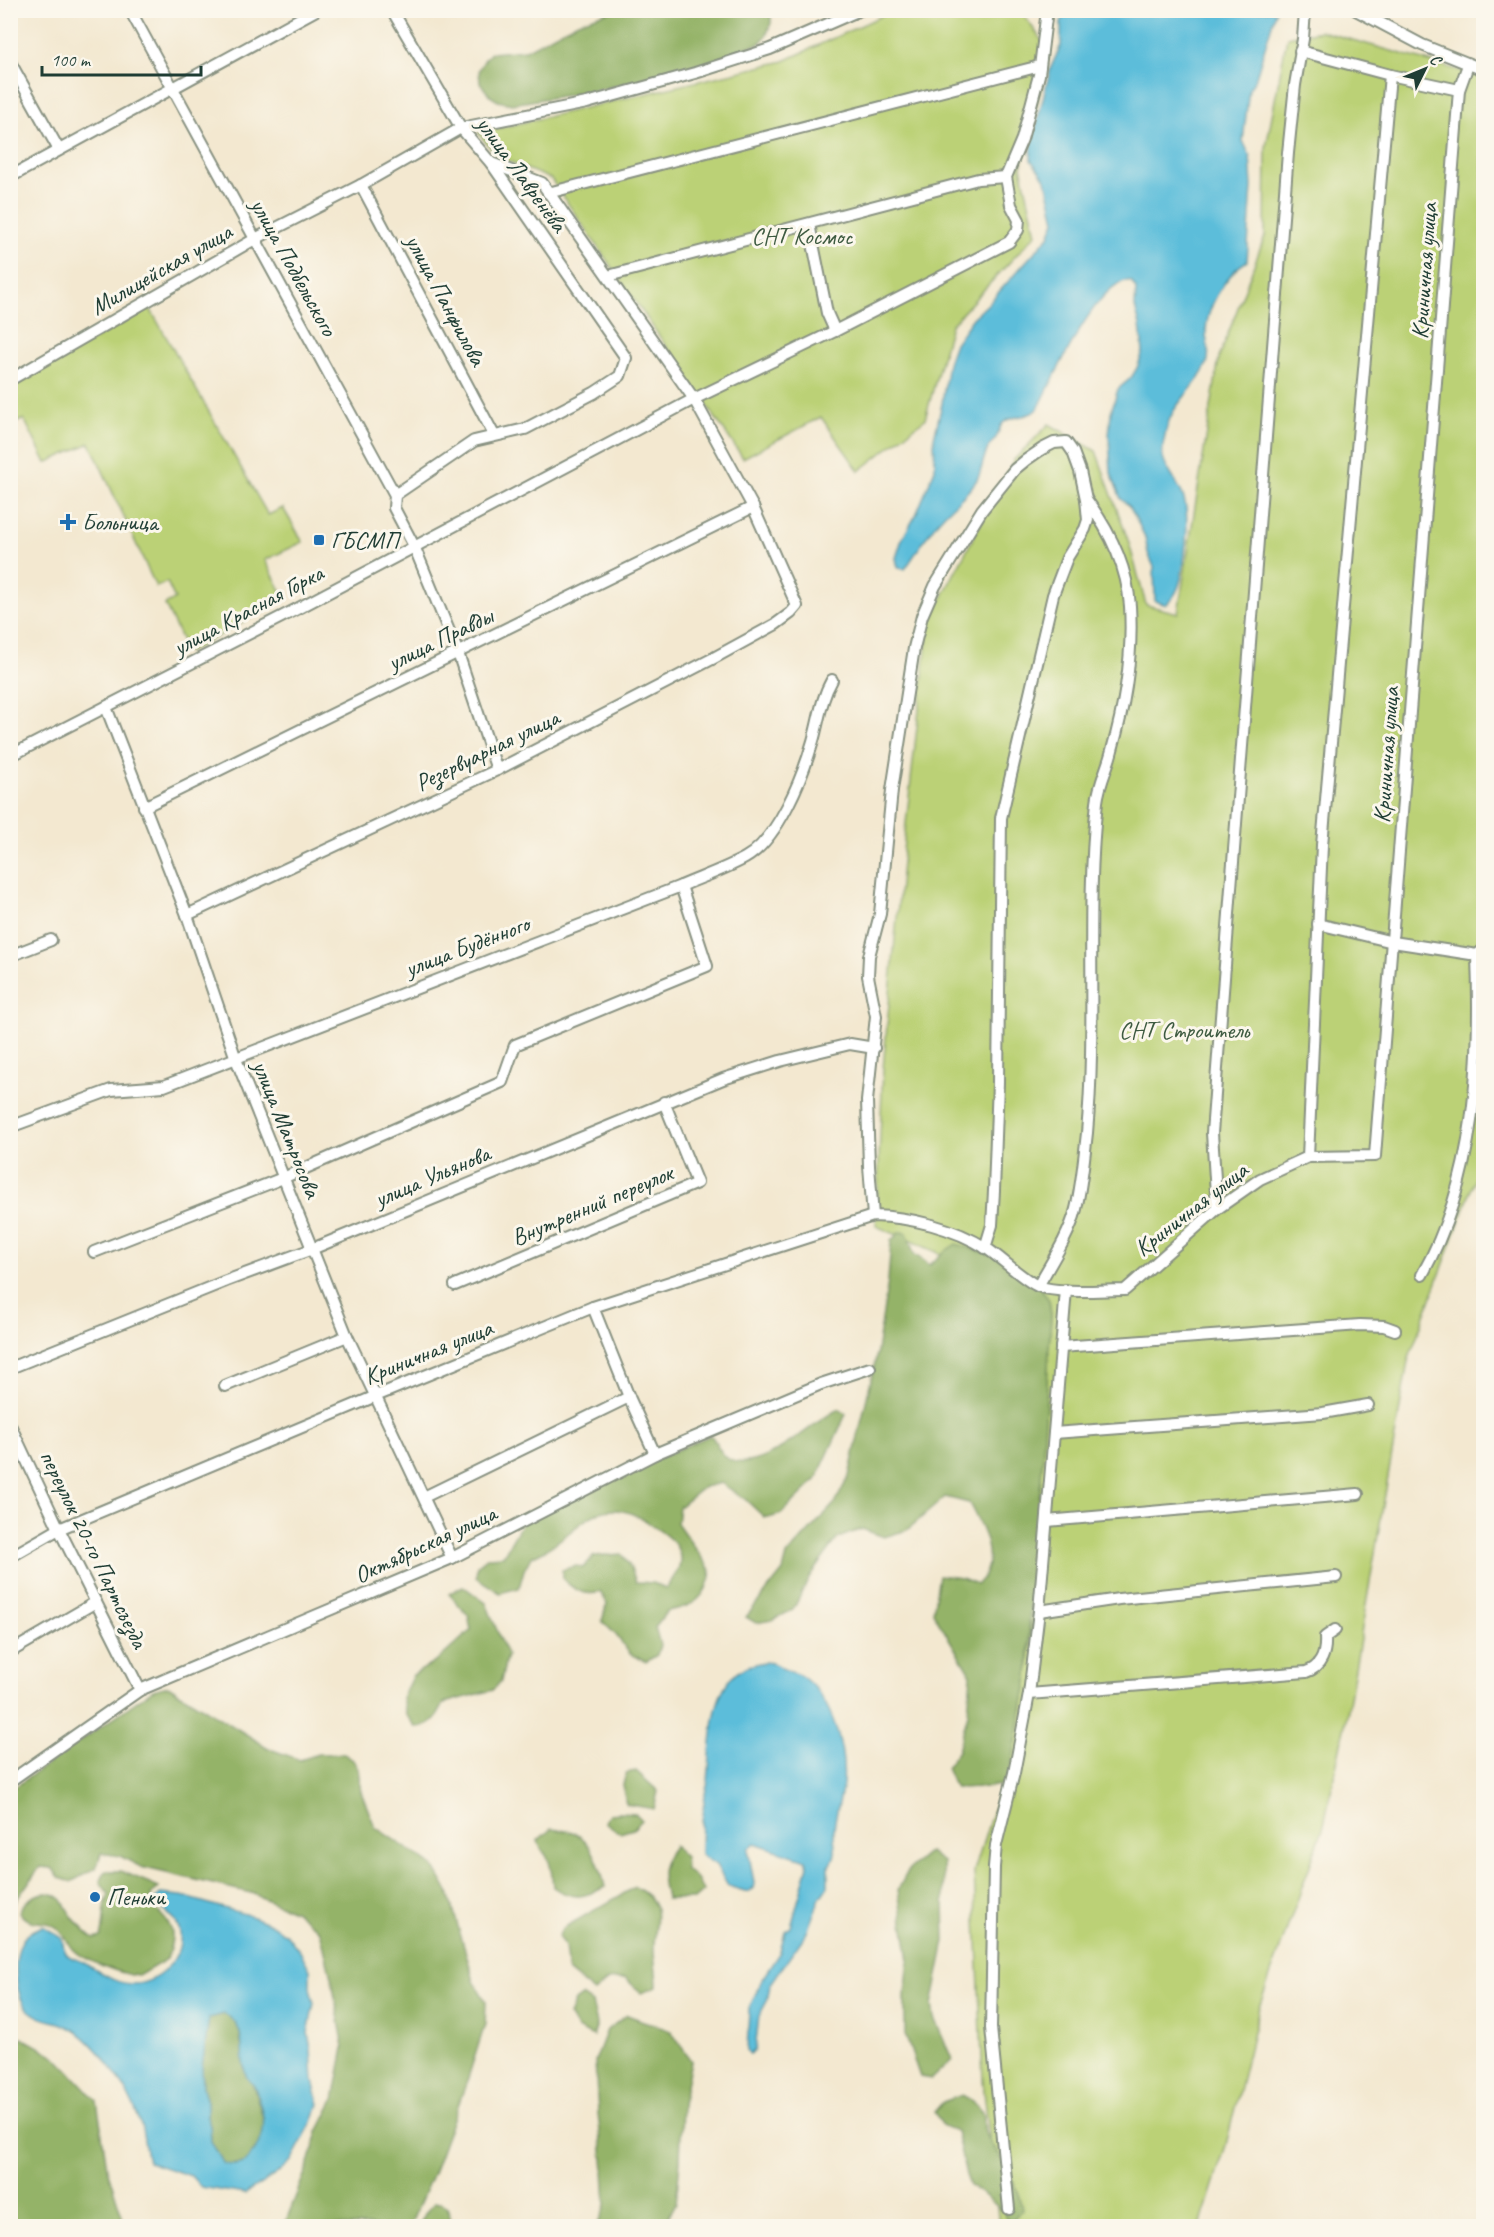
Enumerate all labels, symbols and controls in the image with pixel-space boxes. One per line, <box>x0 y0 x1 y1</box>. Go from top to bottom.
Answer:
scale bar <box>42 39 201 77</box>
north arrow <box>1395 39 1455 99</box>
text: 100 m <box>51 49 92 71</box>
text: С <box>1425 50 1447 71</box>
street label: улица Лавренёва <box>469 108 575 239</box>
street label: улица Подбельского <box>243 191 345 342</box>
street label: Криничная улица <box>1404 201 1444 340</box>
street label: Милицейская улица <box>85 216 238 322</box>
park label: СНТ Космос <box>751 221 854 251</box>
street label: улица Панфилова <box>398 227 494 372</box>
place label: Больница <box>82 507 160 537</box>
marker: Больница <box>59 513 77 531</box>
place label: ГБСМП <box>331 525 402 555</box>
marker: ГБСМП <box>312 533 326 547</box>
street label: улица Красная Горка <box>166 557 329 663</box>
street label: улица Правды <box>381 600 500 678</box>
street label: Криничная улица <box>1366 685 1406 824</box>
street label: Резервуарная улица <box>410 701 566 799</box>
street label: улица Будённого <box>399 908 536 984</box>
park label: СНТ Строитель <box>1119 1015 1250 1045</box>
street label: улица Матросова <box>245 1054 329 1203</box>
street label: улица Ульянова <box>368 1137 496 1215</box>
street label: Криничная улица <box>1128 1154 1255 1263</box>
street label: Внутренний переулок <box>507 1157 679 1252</box>
street label: Криничная улица <box>359 1312 498 1391</box>
street label: переулок 20-го Партсъезда <box>32 1445 156 1655</box>
street label: Октябрьская улица <box>349 1497 503 1590</box>
place label: Пеньки <box>107 1882 166 1912</box>
marker: Пеньки <box>88 1890 102 1904</box>

